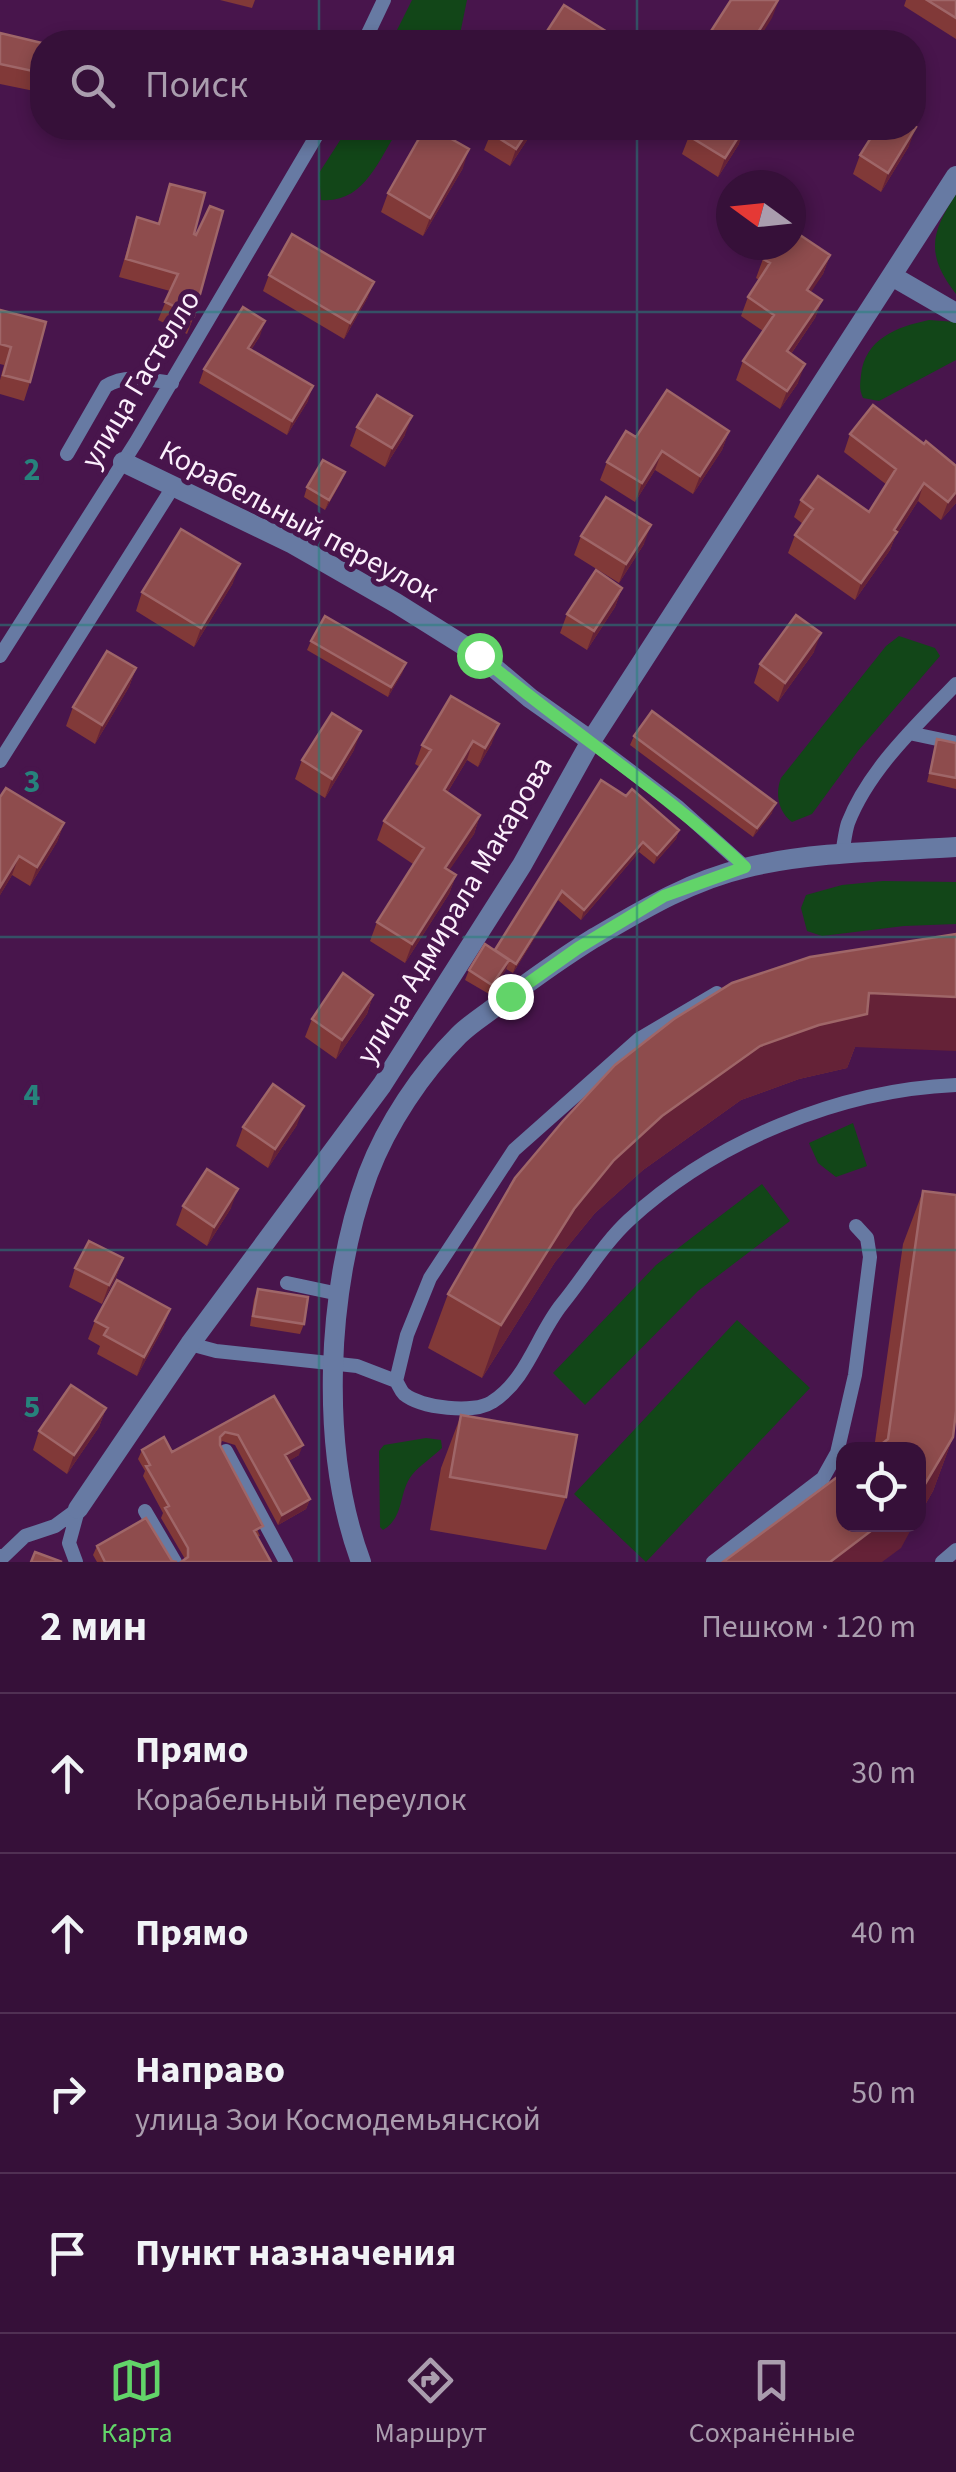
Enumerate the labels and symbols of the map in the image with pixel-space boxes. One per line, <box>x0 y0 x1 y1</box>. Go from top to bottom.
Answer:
north arrow <box>716 170 806 260</box>
street label: улица Гастелло <box>70 282 211 477</box>
street label: Корабельный переулок <box>152 430 446 613</box>
text: 2 <box>24 447 40 493</box>
route start <box>457 633 503 679</box>
street label: улица Адмирала Макарова <box>345 748 563 1072</box>
text: 3 <box>24 759 40 805</box>
route end <box>488 974 534 1020</box>
text: 4 <box>24 1072 41 1118</box>
text: 5 <box>24 1384 40 1430</box>

